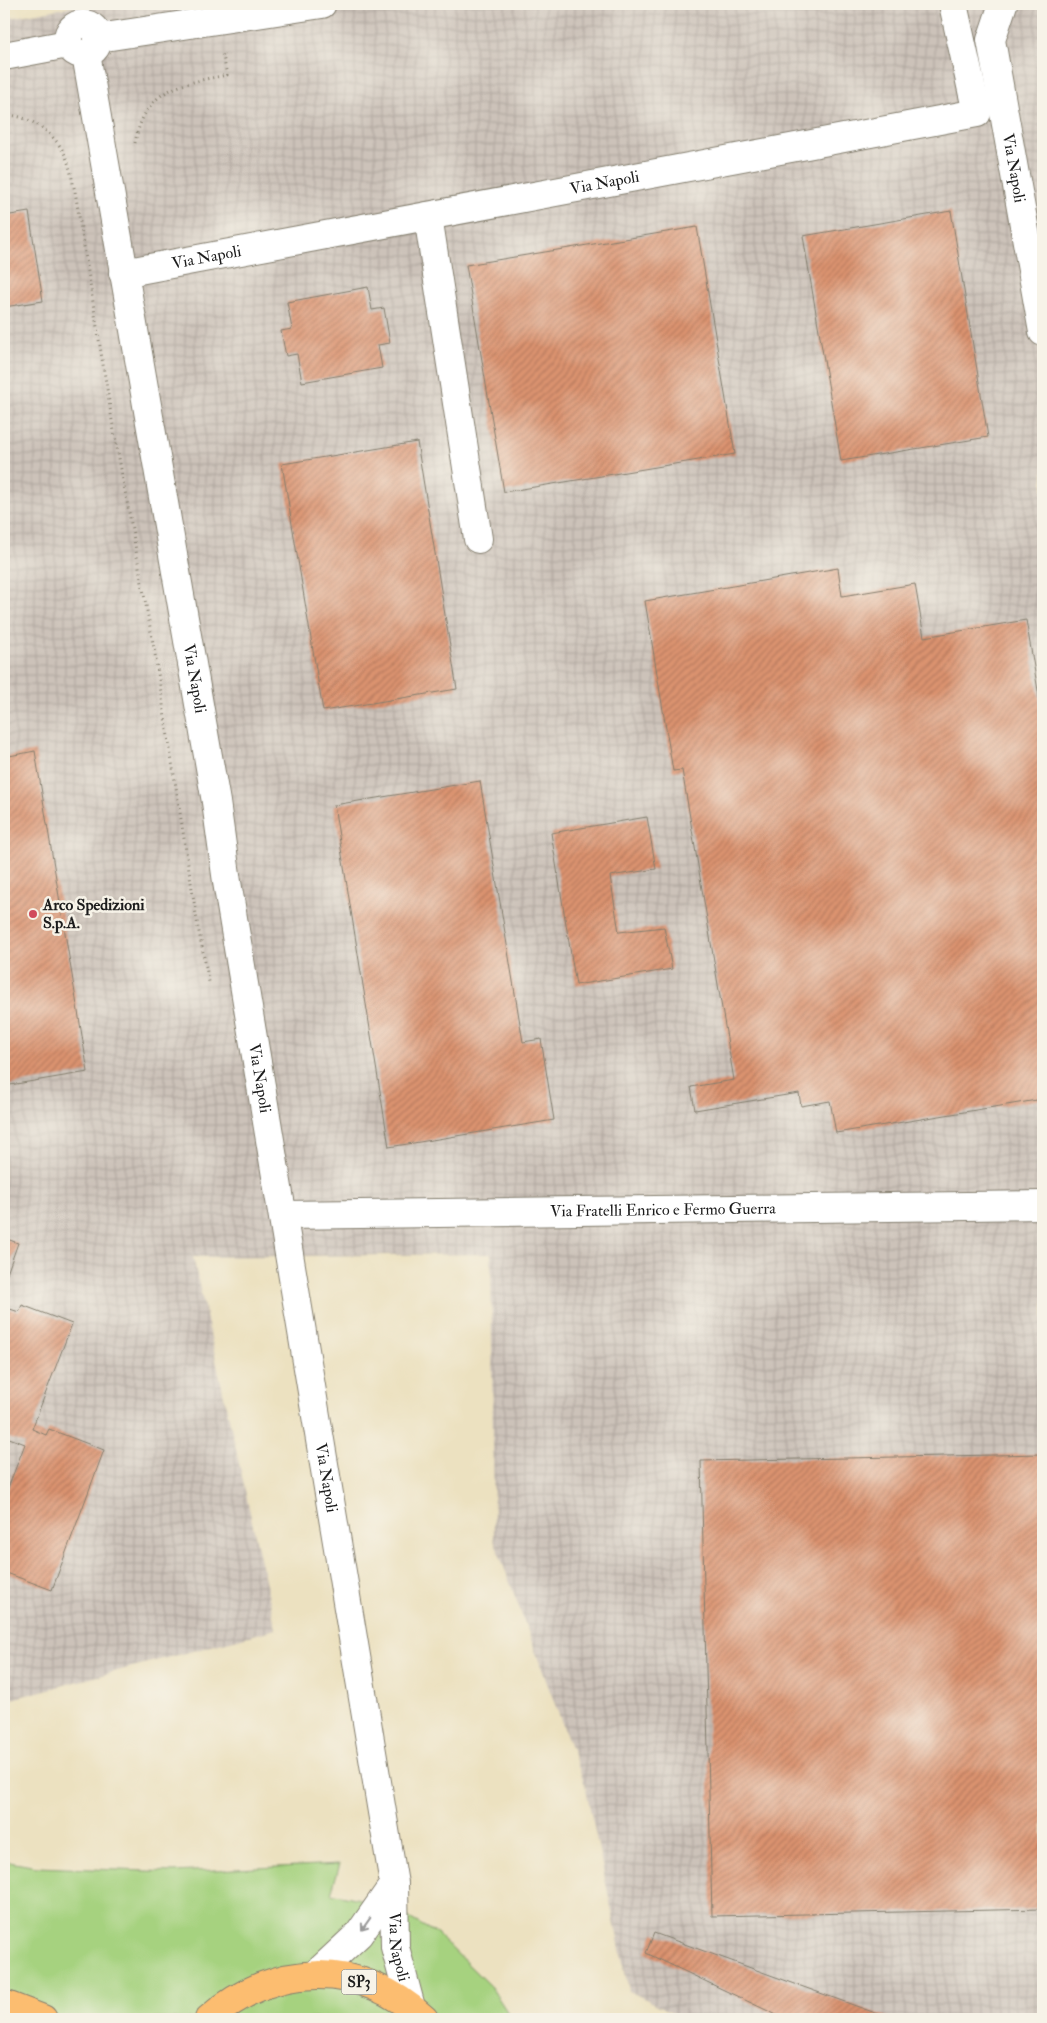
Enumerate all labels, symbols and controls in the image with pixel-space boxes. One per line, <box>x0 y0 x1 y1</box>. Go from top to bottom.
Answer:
street label: Via Napoli <box>998 132 1030 204</box>
street label: Via Napoli <box>568 166 641 199</box>
street label: Via Napoli <box>170 241 243 274</box>
street label: Via Napoli <box>179 642 210 715</box>
place label: Arco Spedizioni S.p.A. <box>42 895 145 934</box>
marker: Arco Spedizioni S.p.A. <box>27 908 39 920</box>
street label: Via Napoli <box>244 1042 275 1115</box>
street label: Via Fratelli Enrico e Fermo Guerra <box>550 1199 776 1221</box>
street label: Via Napoli <box>311 1442 342 1514</box>
street label: Via Napoli <box>384 1912 414 1984</box>
one-way arrow <box>361 1917 371 1931</box>
road number: SP3 <box>342 1970 376 1994</box>

